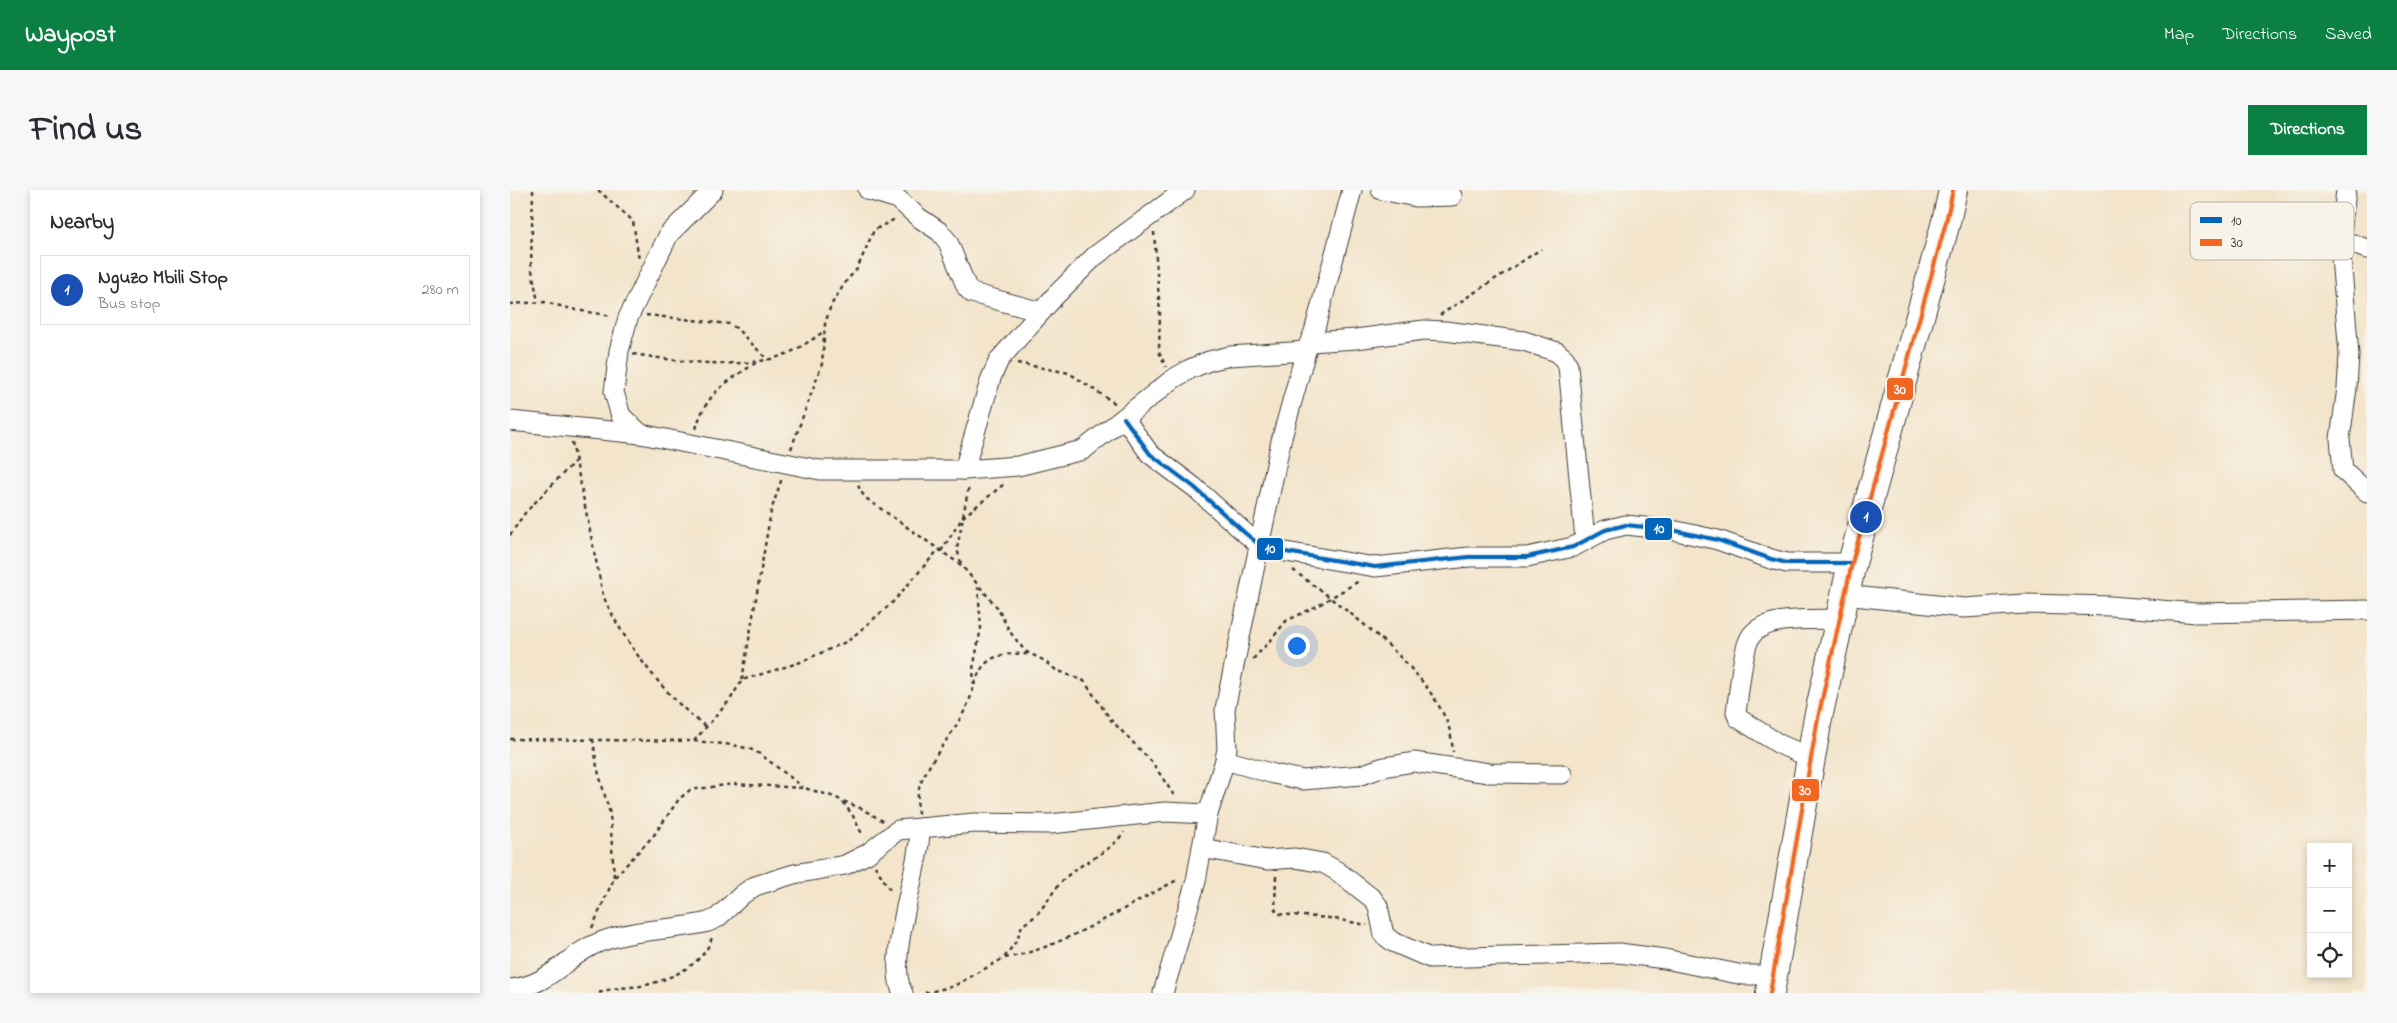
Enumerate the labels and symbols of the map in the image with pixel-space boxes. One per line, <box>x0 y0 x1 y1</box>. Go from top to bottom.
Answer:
legend <box>2190 202 2354 260</box>
text: 10 <box>2231 211 2242 232</box>
text: 30 <box>2231 233 2243 254</box>
line badge: 30 <box>1886 377 1914 401</box>
text: 30 <box>1893 380 1906 401</box>
pin: 1 <box>1850 498 1882 536</box>
line badge: 10 <box>1644 517 1673 541</box>
text: 10 <box>1654 519 1664 540</box>
line badge: 10 <box>1256 537 1284 561</box>
text: 10 <box>1265 539 1275 560</box>
your location <box>1284 633 1310 659</box>
line badge: 30 <box>1791 778 1820 802</box>
text: 30 <box>1798 781 1811 802</box>

